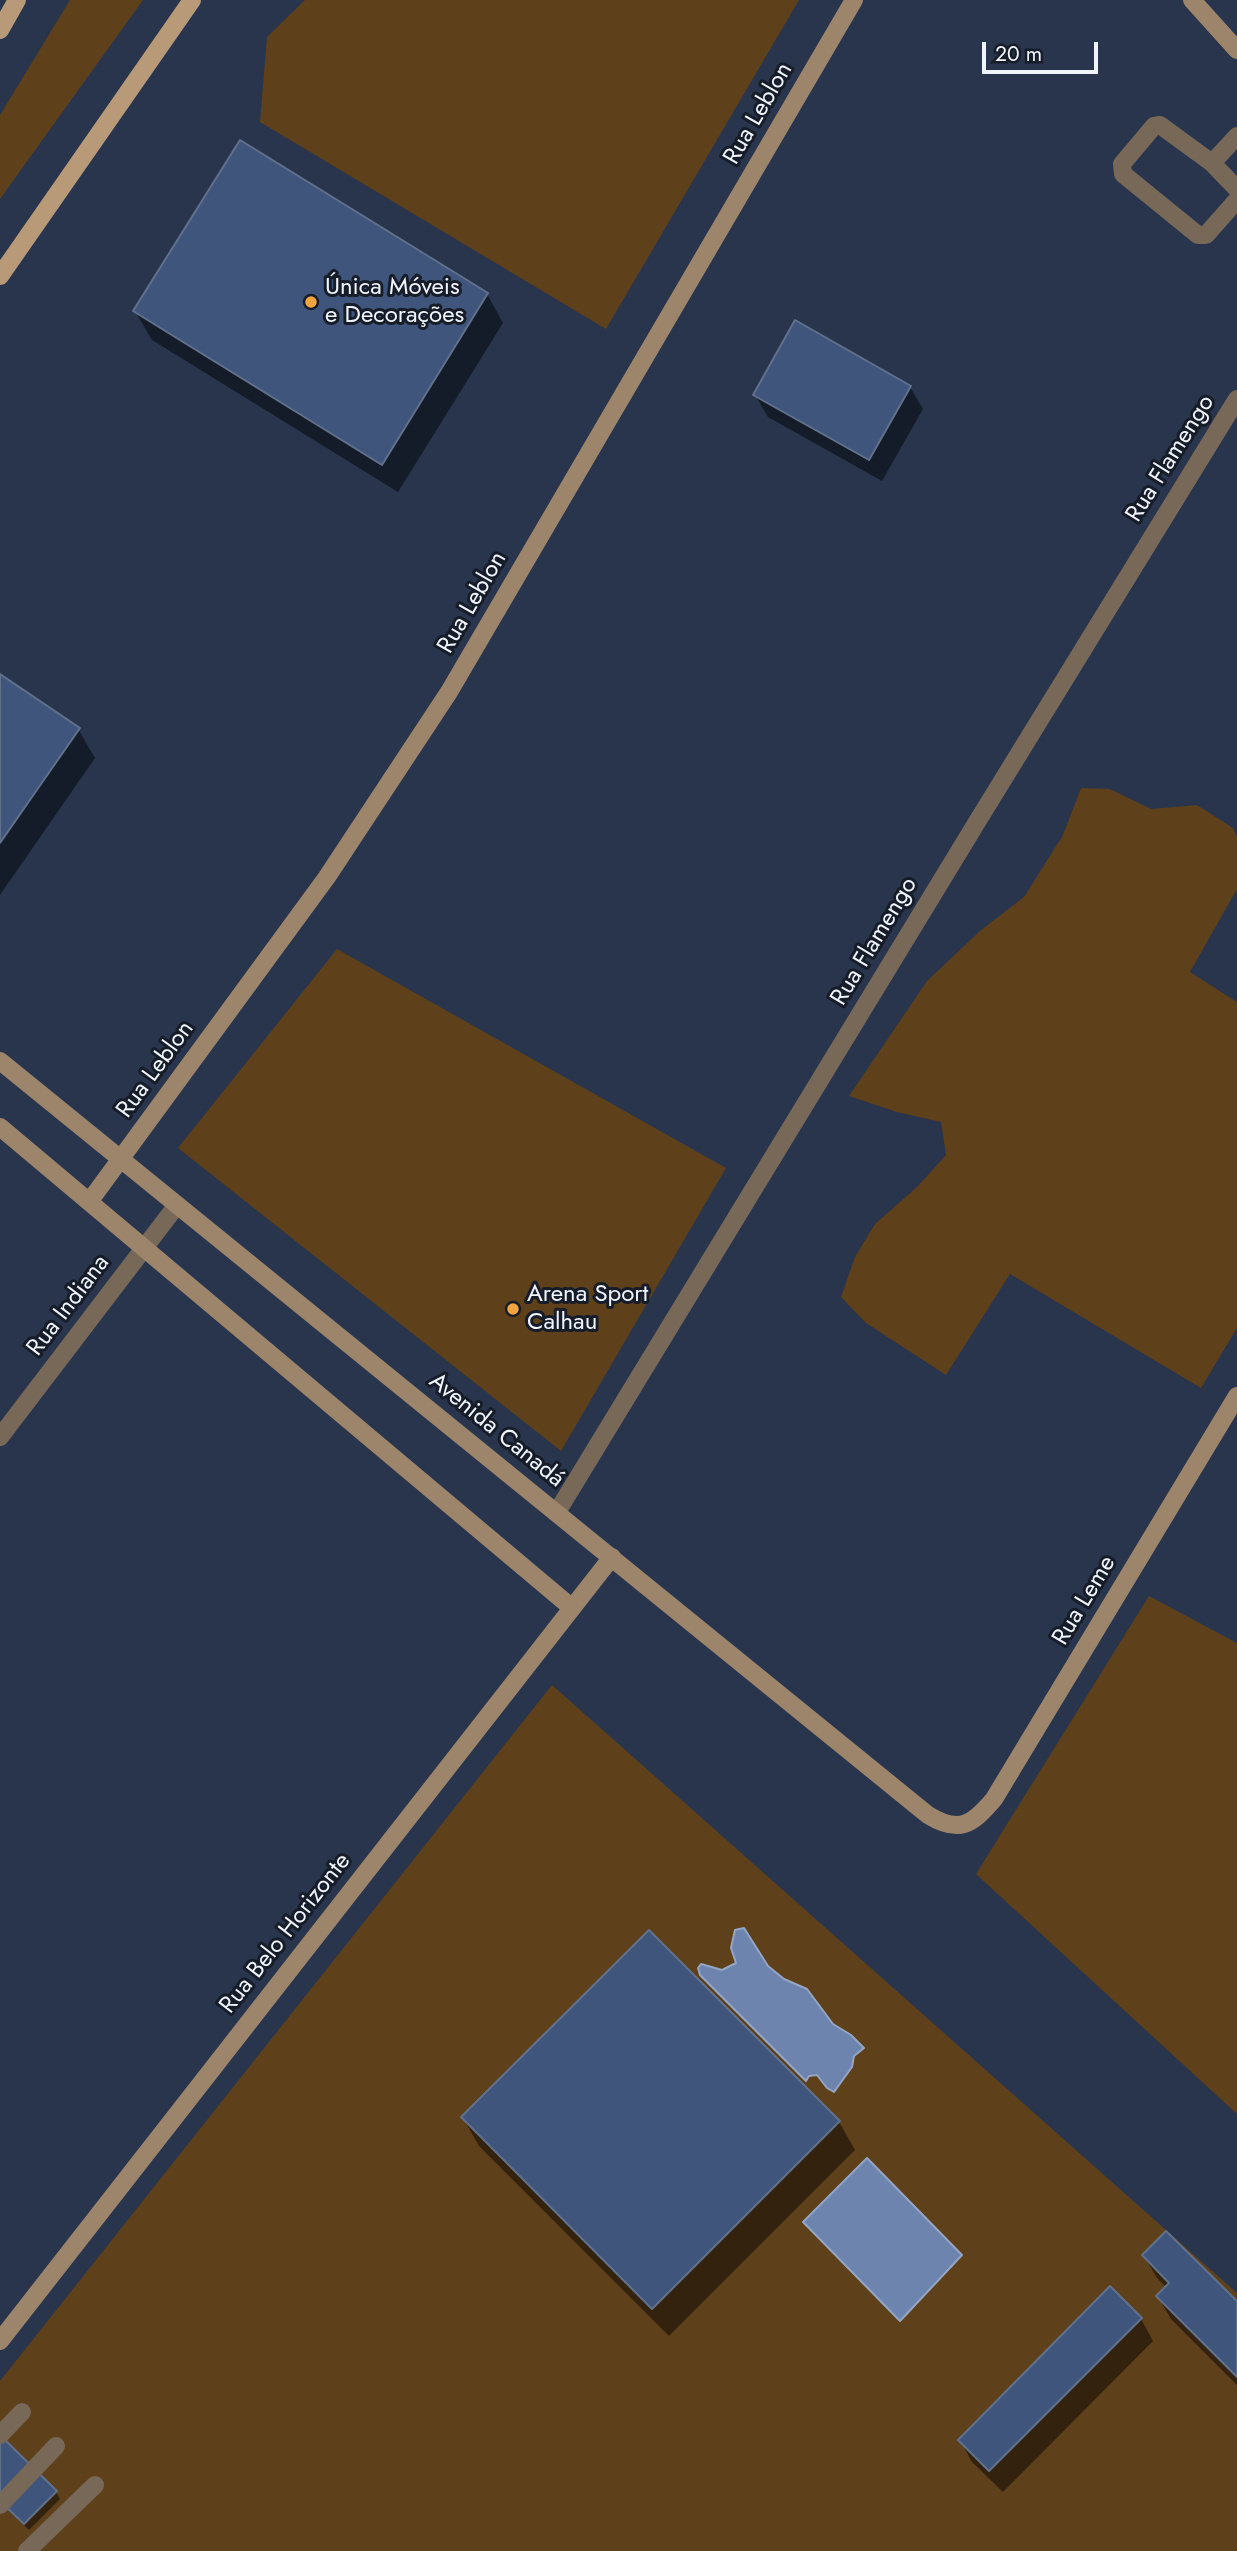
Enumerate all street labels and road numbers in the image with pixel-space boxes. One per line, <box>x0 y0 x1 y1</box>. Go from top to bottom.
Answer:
street label: Rua Leblon <box>718 58 800 170</box>
street label: Rua Flamengo <box>1121 390 1221 528</box>
street label: Rua Leblon <box>432 547 514 659</box>
street label: Rua Flamengo <box>825 873 925 1011</box>
street label: Rua Leblon <box>111 1016 201 1124</box>
street label: Rua Indiana <box>22 1250 116 1362</box>
street label: Avenida Canadá <box>422 1368 570 1494</box>
street label: Rua Leme <box>1047 1551 1123 1651</box>
street label: Rua Belo Horizonte <box>214 1848 358 2020</box>

